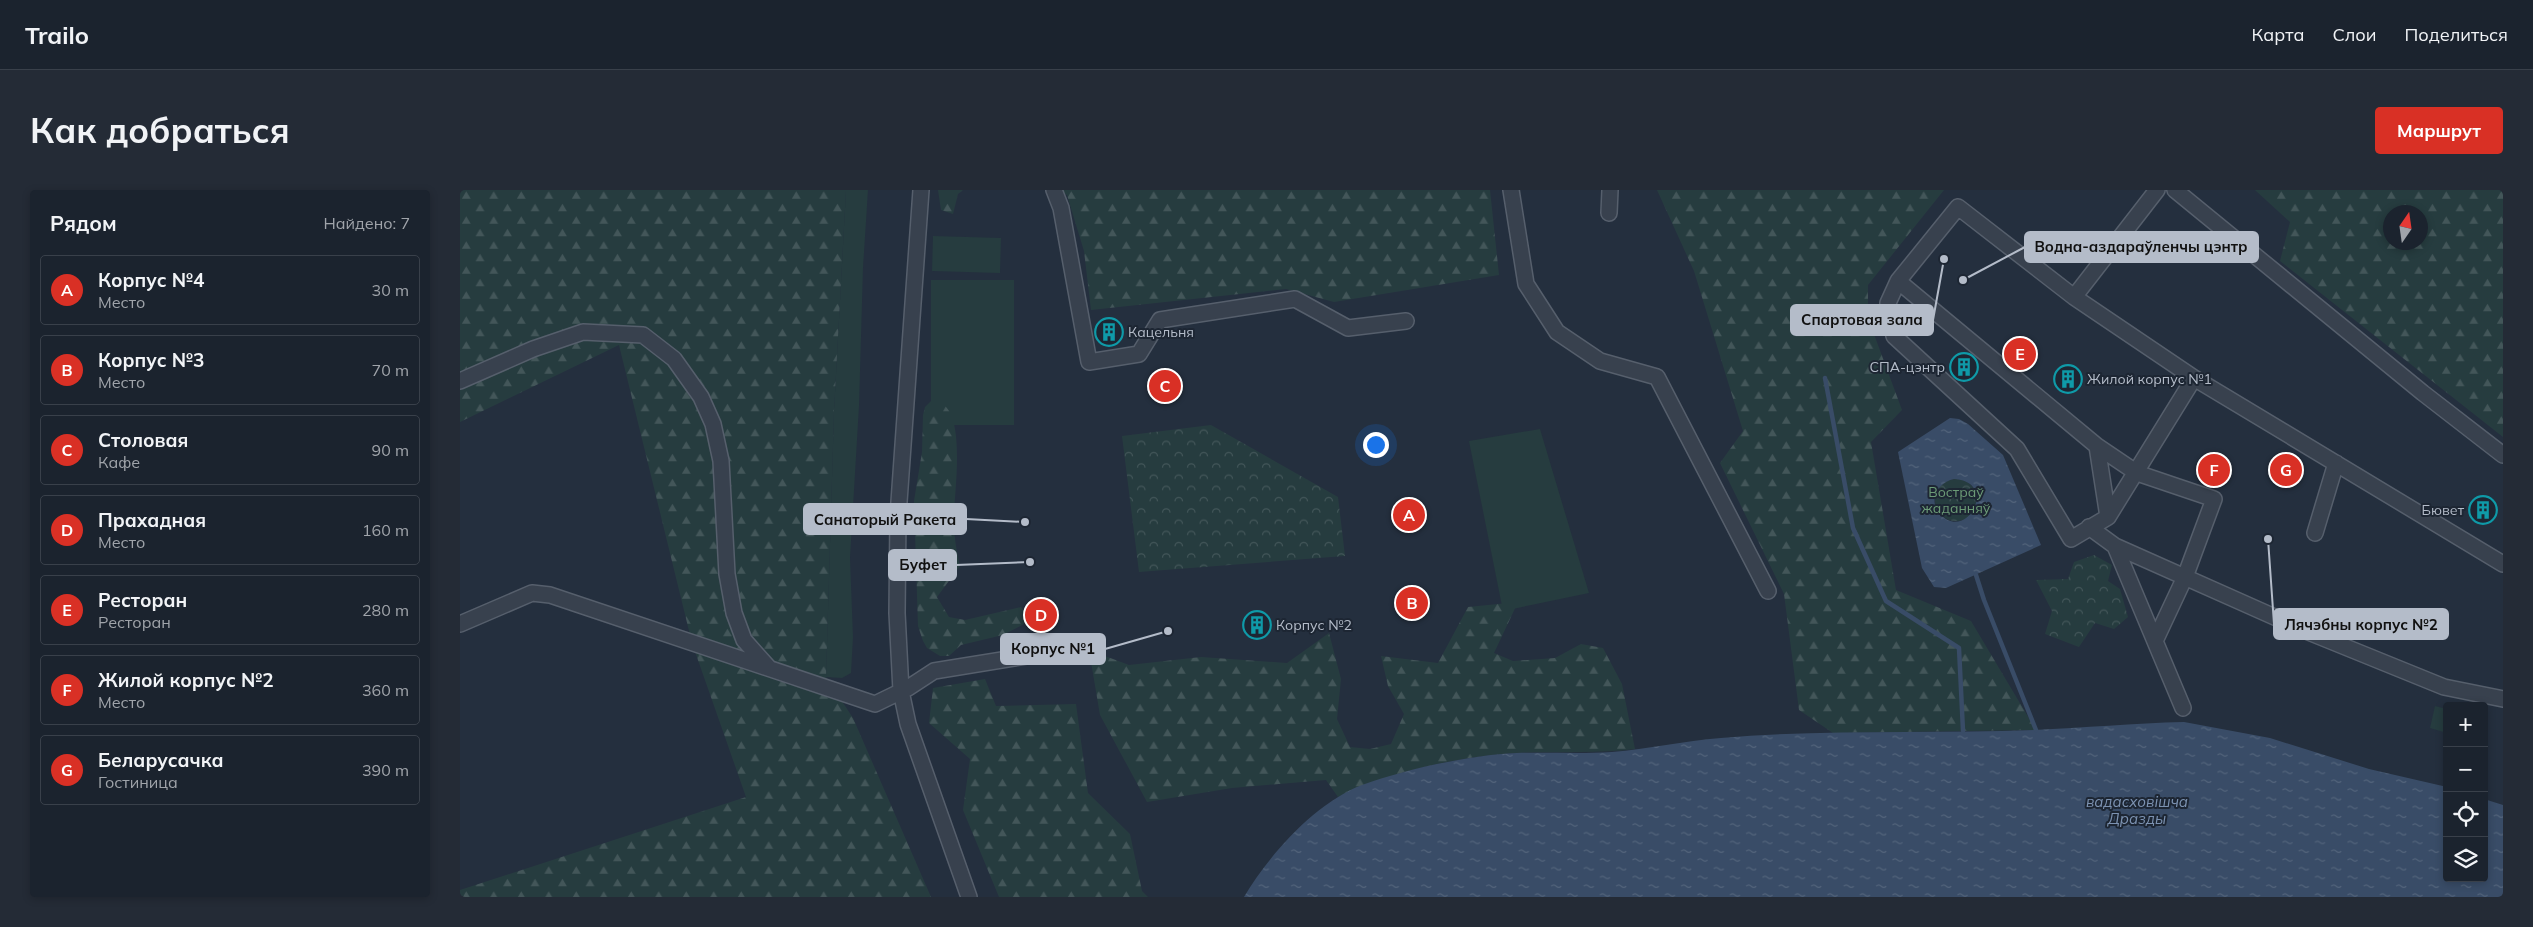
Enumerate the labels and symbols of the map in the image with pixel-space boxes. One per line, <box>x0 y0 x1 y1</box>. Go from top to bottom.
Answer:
north arrow <box>2383 205 2428 250</box>
callout: Водна-аздараўленчы цэнтр <box>2025 232 2258 262</box>
text: Водна-аздараўленчы цэнтр <box>2034 237 2248 256</box>
callout: Спартовая зала <box>1791 305 1933 335</box>
text: Спартовая зала <box>1801 310 1923 329</box>
building icon: Кацельня <box>1094 317 1124 347</box>
place label: Кацельня <box>1128 323 1194 341</box>
pin: E <box>2004 335 2036 373</box>
building icon: СПА-цэнтр <box>1949 352 1979 382</box>
place label: СПА-цэнтр <box>1870 358 1945 376</box>
building icon: Жилой корпус №1 <box>2053 364 2083 394</box>
pin: C <box>1149 367 1181 405</box>
place label: Жилой корпус №1 <box>2087 370 2212 388</box>
your location <box>1363 432 1389 458</box>
pin: F <box>2198 451 2230 489</box>
pin: G <box>2270 451 2302 489</box>
park label: Востраў жаданняў <box>1922 483 1991 517</box>
building icon: Бювет <box>2468 495 2498 525</box>
pin: A <box>1393 496 1425 534</box>
place label: Бювет <box>2422 501 2465 519</box>
callout: Санаторый Ракета <box>804 504 966 534</box>
text: Санаторый Ракета <box>814 510 956 529</box>
callout: Буфет <box>889 550 956 580</box>
text: Буфет <box>899 555 947 574</box>
pin: B <box>1396 584 1428 622</box>
pin: D <box>1025 596 1057 634</box>
callout: Лячэбны корпус №2 <box>2274 609 2448 639</box>
building icon: Корпус №2 <box>1242 610 1272 640</box>
text: Лячэбны корпус №2 <box>2284 615 2438 634</box>
place label: Корпус №2 <box>1276 616 1352 634</box>
callout: Корпус №1 <box>1001 634 1105 664</box>
text: Корпус №1 <box>1011 639 1095 658</box>
water label: вадасховішча Дразды <box>2086 792 2188 828</box>

